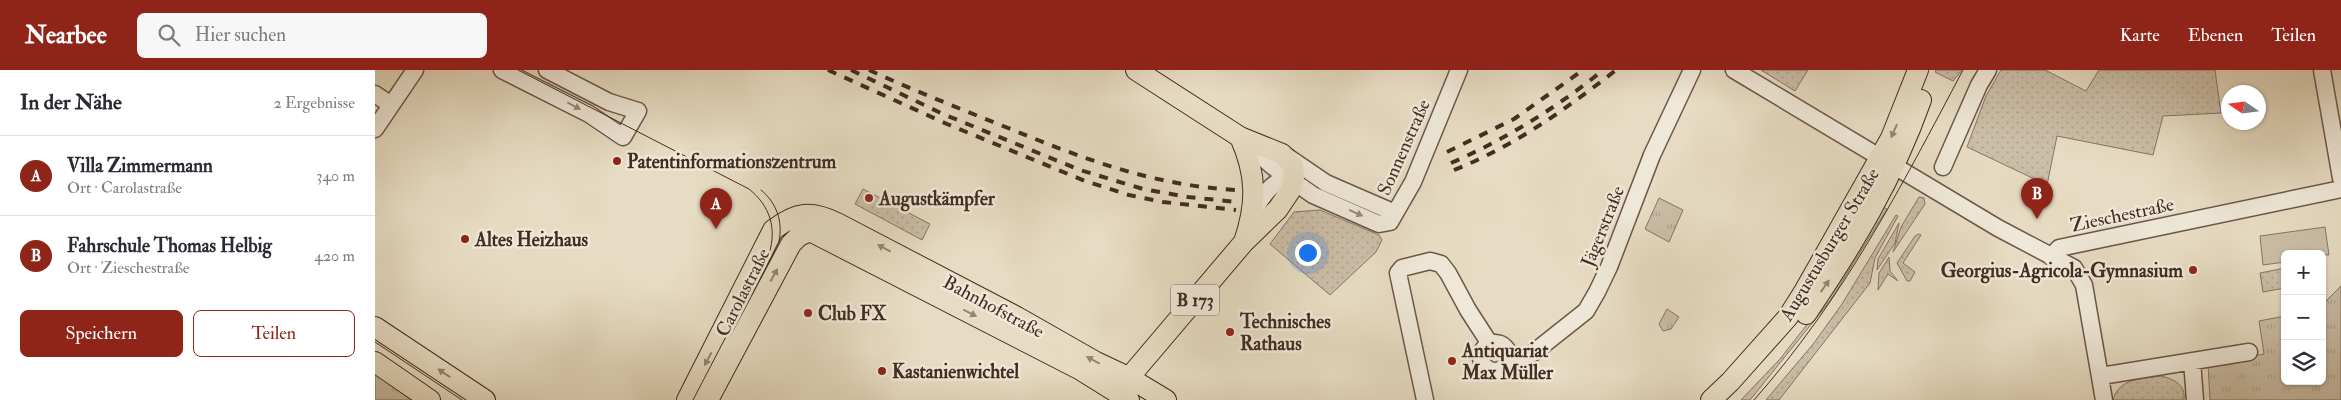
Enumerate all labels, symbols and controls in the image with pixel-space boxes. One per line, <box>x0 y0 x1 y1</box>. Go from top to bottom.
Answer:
search box <box>137 13 487 58</box>
text: Nearbee <box>25 20 107 51</box>
icon: search <box>155 21 183 49</box>
text: Hier suchen <box>195 23 286 47</box>
text: Karte <box>2120 24 2160 47</box>
text: Ebenen <box>2188 24 2243 47</box>
text: Teilen <box>2271 24 2316 47</box>
north arrow <box>2221 85 2266 130</box>
text: In der Nähe <box>20 89 122 116</box>
text: 2 Ergebnisse <box>274 93 355 113</box>
street label: Sonnenstraße <box>1372 96 1436 199</box>
one-way arrow <box>567 102 582 110</box>
one-way arrow <box>1889 124 1897 138</box>
place label: Patentinformationszentrum <box>627 150 837 174</box>
text: Villa Zimmermann <box>67 154 213 178</box>
marker: Patentinformationszentrum <box>611 155 623 167</box>
street label: Augustusburger Straße <box>1774 164 1885 326</box>
text: A <box>31 166 41 186</box>
text: 340 m <box>316 166 355 186</box>
text: Ort · Carolastraße <box>67 178 182 198</box>
pin: B <box>2021 178 2053 219</box>
street label: Jägerstraße <box>1575 182 1630 271</box>
place label: Augustkämpfer <box>878 187 996 212</box>
pin: A <box>700 188 732 229</box>
marker: Augustkämpfer <box>863 192 875 204</box>
street label: Zieschestraße <box>2068 192 2176 238</box>
one-way arrow <box>1349 210 1363 218</box>
place label: Altes Heizhaus <box>474 228 589 252</box>
marker: Altes Heizhaus <box>459 233 471 245</box>
text: Fahrschule Thomas Helbig <box>67 234 272 258</box>
your location <box>1295 240 1321 266</box>
street label: Carolastraße <box>710 244 775 341</box>
one-way arrow <box>876 244 891 252</box>
text: B <box>31 246 41 266</box>
text: 420 m <box>314 246 355 266</box>
map controls <box>2281 250 2326 385</box>
button: + <box>2281 250 2326 295</box>
text: Ort · Zieschestraße <box>67 258 189 278</box>
place label: Georgius-Agricola-Gymnasium <box>1941 259 2183 284</box>
marker: Georgius-Agricola-Gymnasium <box>2187 264 2199 276</box>
one-way arrow <box>770 268 778 282</box>
street label: Bahnhofstraße <box>939 270 1048 344</box>
one-way arrow <box>1820 279 1830 292</box>
road number: B 173 <box>1171 284 1219 316</box>
button: − <box>2281 295 2326 340</box>
place label: Club FX <box>818 302 887 326</box>
marker: Club FX <box>802 307 814 319</box>
one-way arrow <box>963 309 977 317</box>
button: Speichern <box>20 310 183 357</box>
button: Teilen <box>193 310 355 357</box>
place label: Technisches Rathaus <box>1239 310 1331 356</box>
marker: Technisches Rathaus <box>1224 326 1236 338</box>
place label: Antiquariat Max Müller <box>1461 339 1554 385</box>
button: layers <box>2281 340 2326 385</box>
one-way arrow <box>704 352 712 366</box>
marker: Antiquariat Max Müller <box>1446 355 1458 367</box>
one-way arrow <box>1085 356 1100 364</box>
place label: Kastanienwichtel <box>892 360 1019 384</box>
marker: Kastanienwichtel <box>876 365 888 377</box>
one-way arrow <box>437 368 451 378</box>

